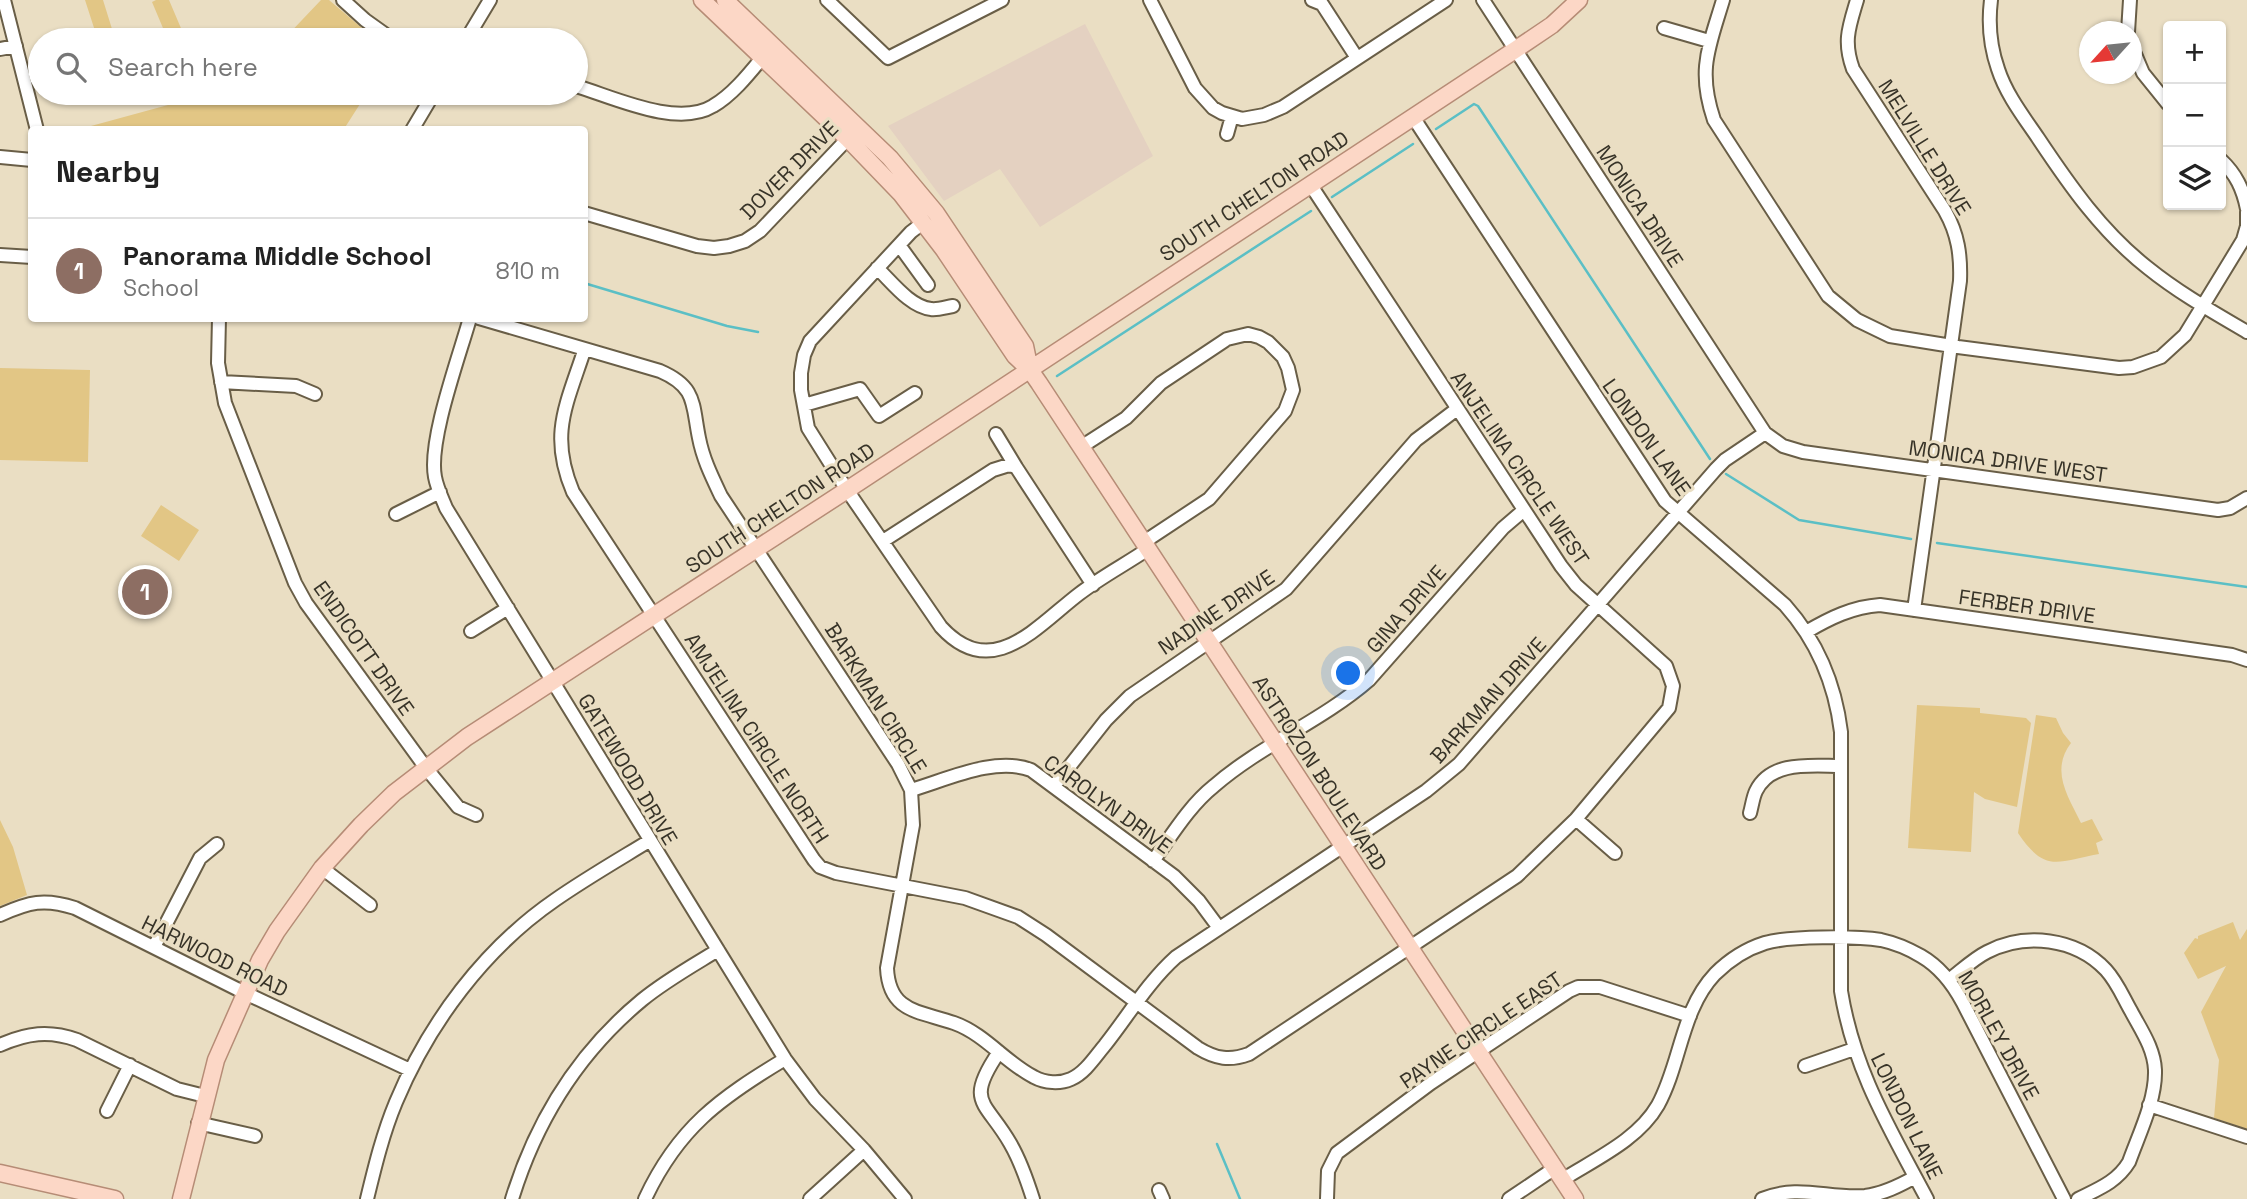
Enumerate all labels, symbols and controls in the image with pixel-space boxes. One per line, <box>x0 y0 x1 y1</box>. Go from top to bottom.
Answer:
north arrow <box>2079 21 2142 84</box>
map controls <box>2163 21 2226 210</box>
button: + <box>2163 21 2226 84</box>
search box <box>28 28 588 105</box>
icon: search <box>52 48 90 86</box>
text: Search here <box>108 50 258 84</box>
street label: MELVILLE DRIVE <box>1872 74 1978 220</box>
button: − <box>2163 84 2226 147</box>
street label: DOVER DRIVE <box>734 115 844 225</box>
street label: SOUTH CHELTON ROAD <box>1154 125 1354 267</box>
street label: MONICA DRIVE <box>1591 140 1689 272</box>
button: layers <box>2163 147 2226 210</box>
text: Nearby <box>56 152 160 191</box>
text: Panorama Middle School <box>123 239 432 273</box>
text: 1 <box>74 256 84 286</box>
text: 810 m <box>496 256 560 286</box>
text: School <box>123 273 199 303</box>
street label: ANJELINA CIRCLE WEST <box>1445 366 1595 570</box>
street label: LONDON LANE <box>1597 373 1697 501</box>
street label: MONICA DRIVE WEST <box>1907 434 2109 488</box>
street label: SOUTH CHELTON ROAD <box>680 437 880 579</box>
street label: GINA DRIVE <box>1360 559 1452 659</box>
street label: NADINE DRIVE <box>1153 563 1279 661</box>
pin: 1 <box>122 566 168 618</box>
street label: ENDICOTT DRIVE <box>308 575 420 721</box>
street label: FERBER DRIVE <box>1957 583 2097 629</box>
street label: BARKMAN CIRCLE <box>819 618 933 778</box>
street label: AMJELINA CIRCLE NORTH <box>679 628 835 848</box>
street label: BARKMAN DRIVE <box>1424 631 1552 769</box>
your location <box>1331 656 1365 690</box>
street label: ASTROZON BOULEVARD <box>1247 670 1393 876</box>
street label: GATEWOOD DRIVE <box>572 688 684 850</box>
street label: CAROLYN DRIVE <box>1039 748 1177 860</box>
street label: HARWOOD ROAD <box>137 909 293 1003</box>
street label: PAYNE CIRCLE EAST <box>1394 966 1568 1094</box>
street label: MORLEY DRIVE <box>1952 966 2046 1104</box>
street label: LONDON LANE <box>1865 1049 1949 1183</box>

